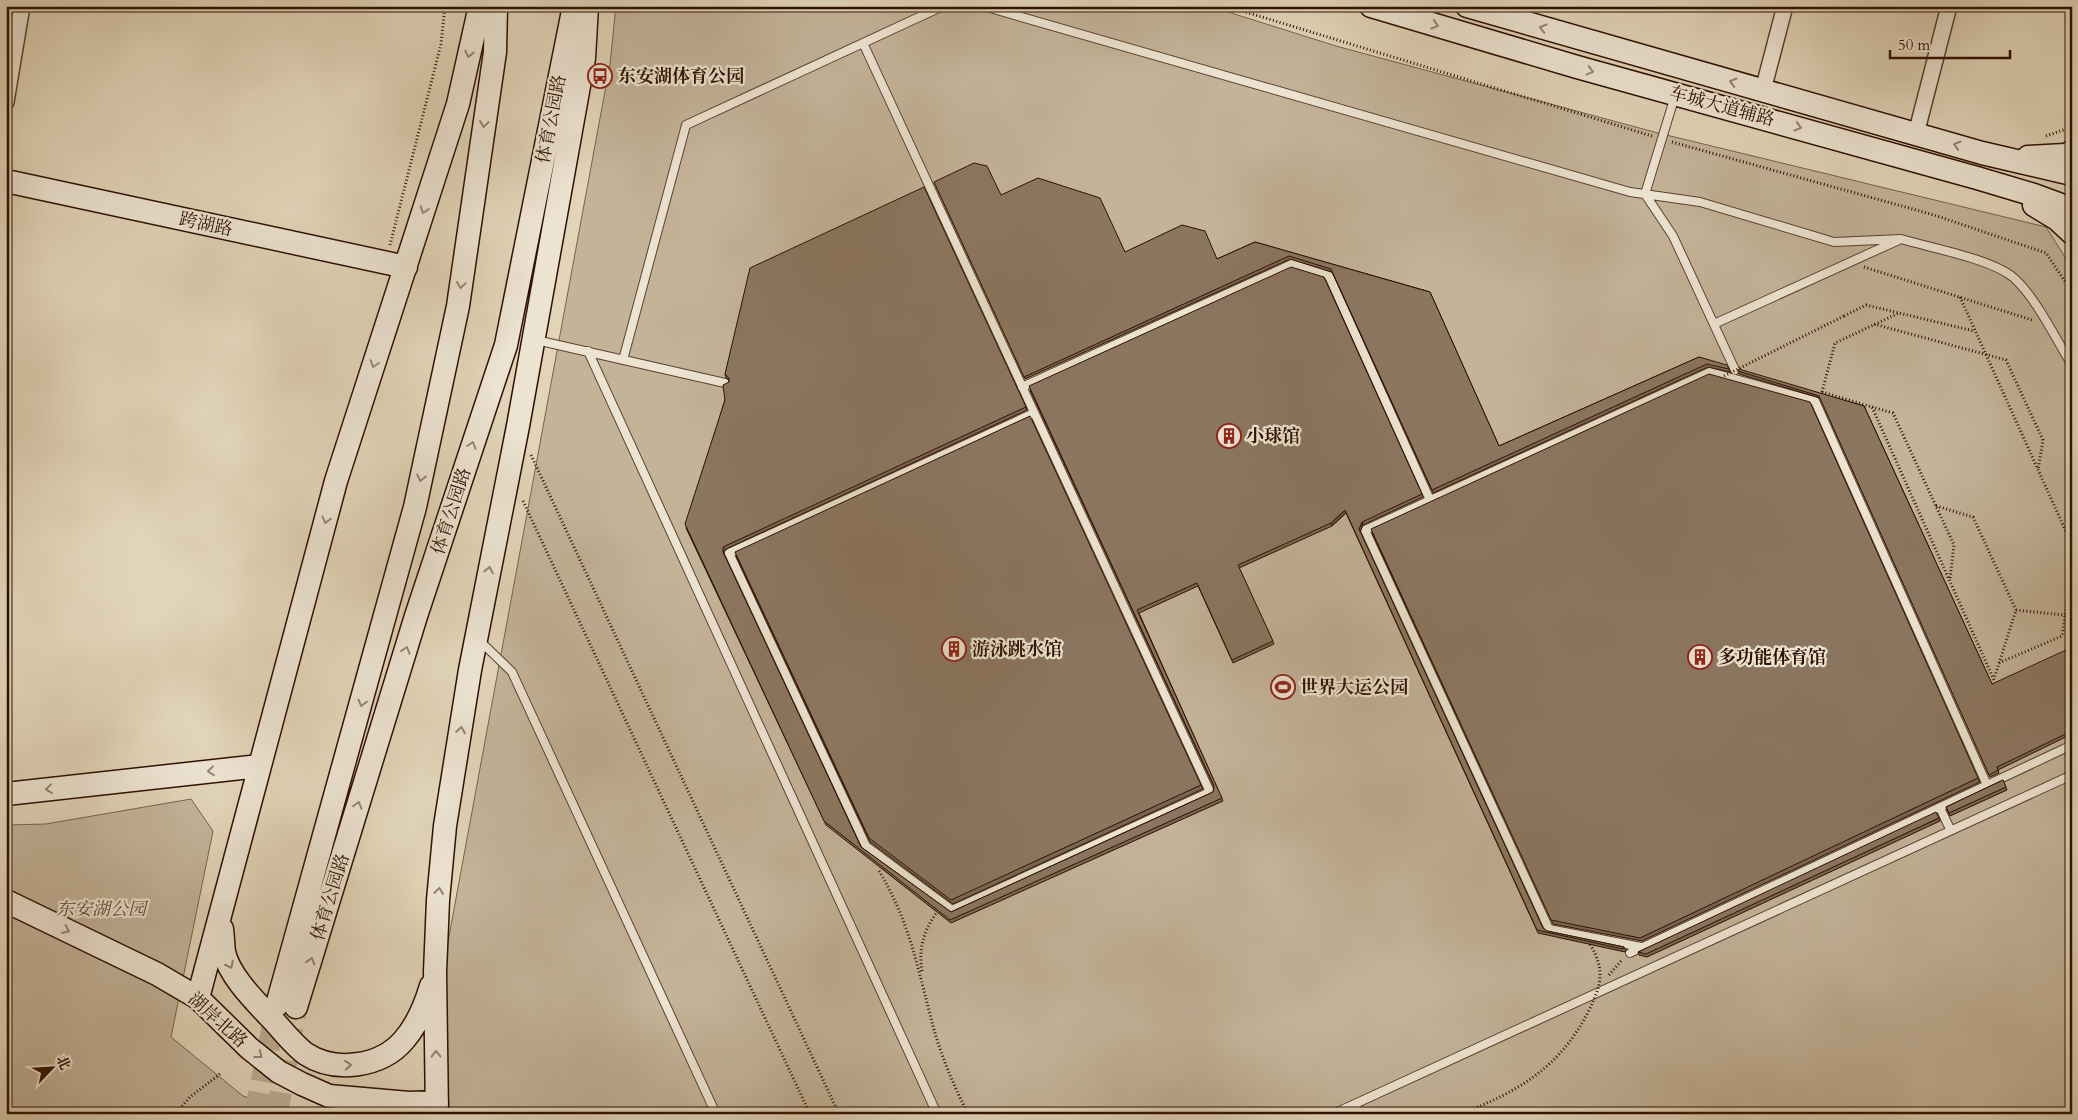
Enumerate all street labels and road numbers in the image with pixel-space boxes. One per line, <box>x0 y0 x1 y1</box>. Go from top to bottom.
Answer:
street label: 体育公园路 <box>531 73 572 166</box>
street label: 车城大道辅路 <box>1666 80 1777 133</box>
street label: 跨湖路 <box>177 207 235 242</box>
street label: 体育公园路 <box>426 464 477 558</box>
street label: 体育公园路 <box>305 850 356 944</box>
street label: 湖岸北路 <box>183 987 253 1054</box>

